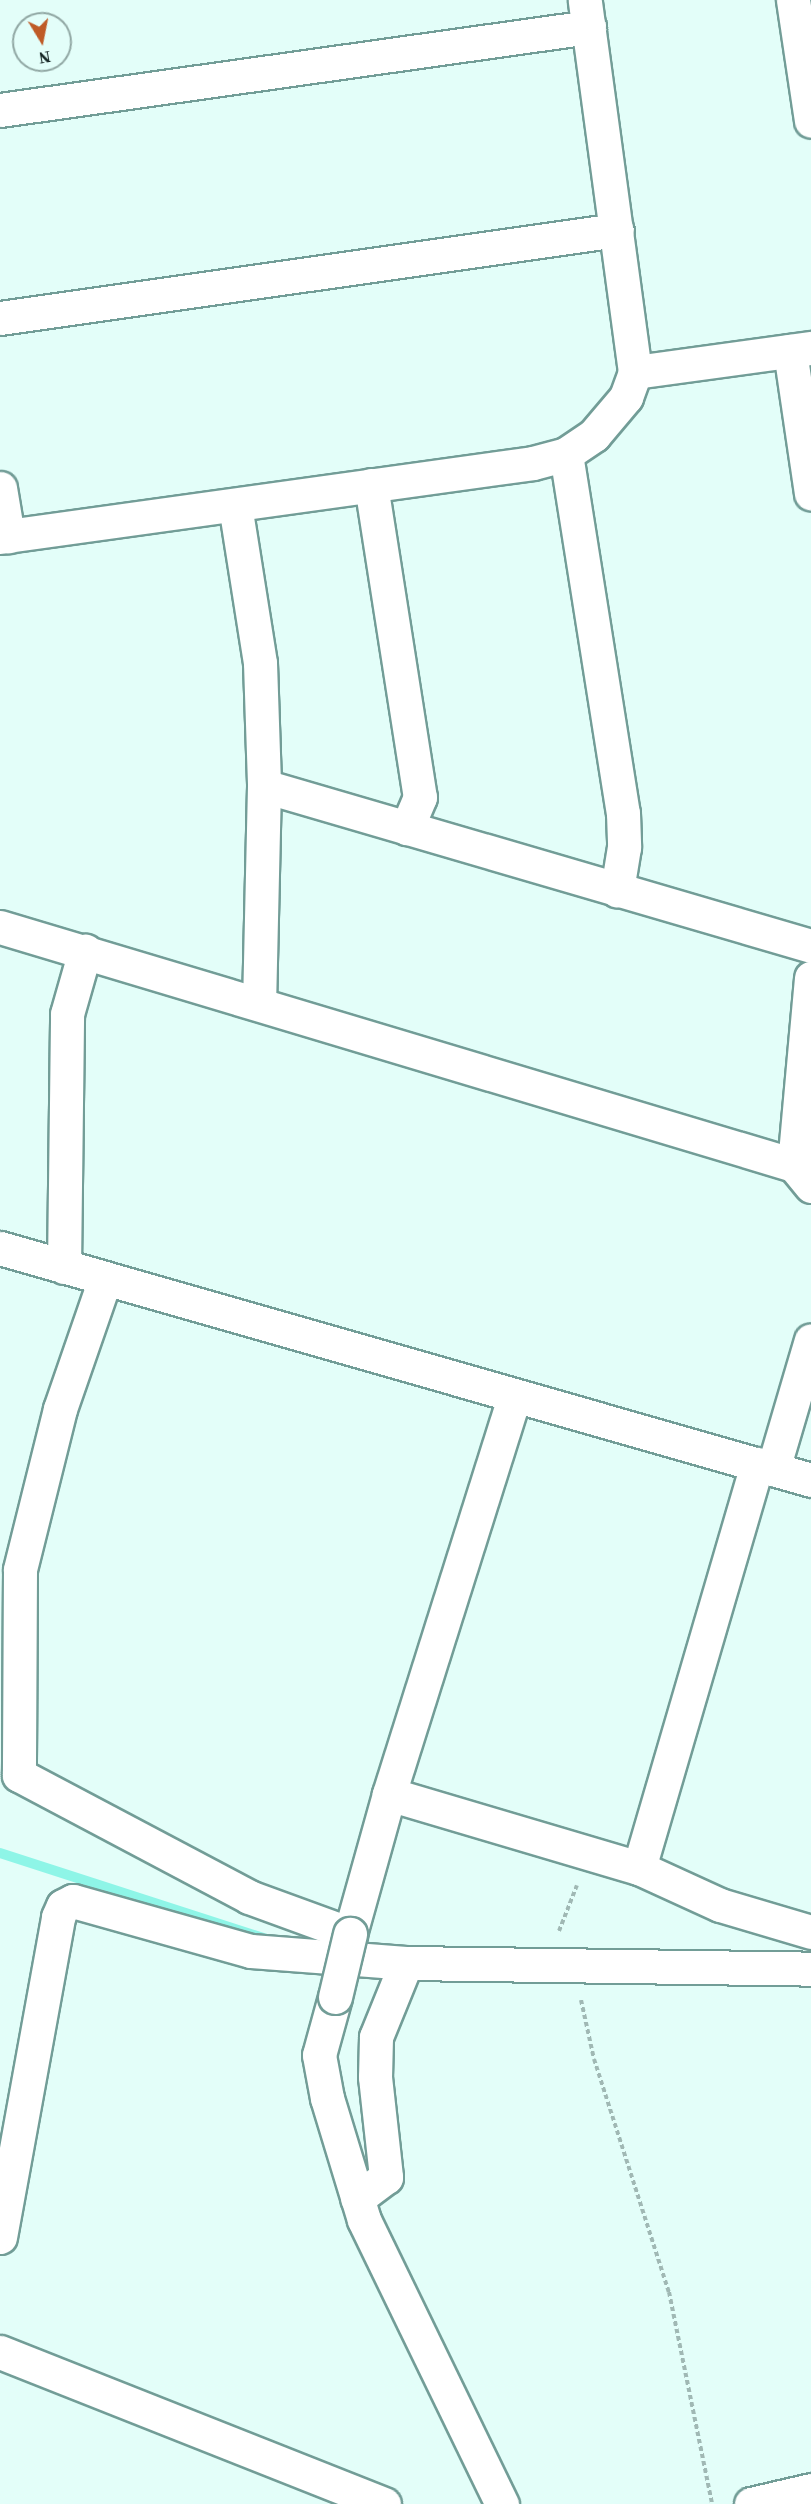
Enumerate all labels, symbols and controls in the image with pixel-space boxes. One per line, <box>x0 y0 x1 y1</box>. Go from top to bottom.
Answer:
north arrow <box>12 12 72 72</box>
text: N <box>37 46 52 70</box>

